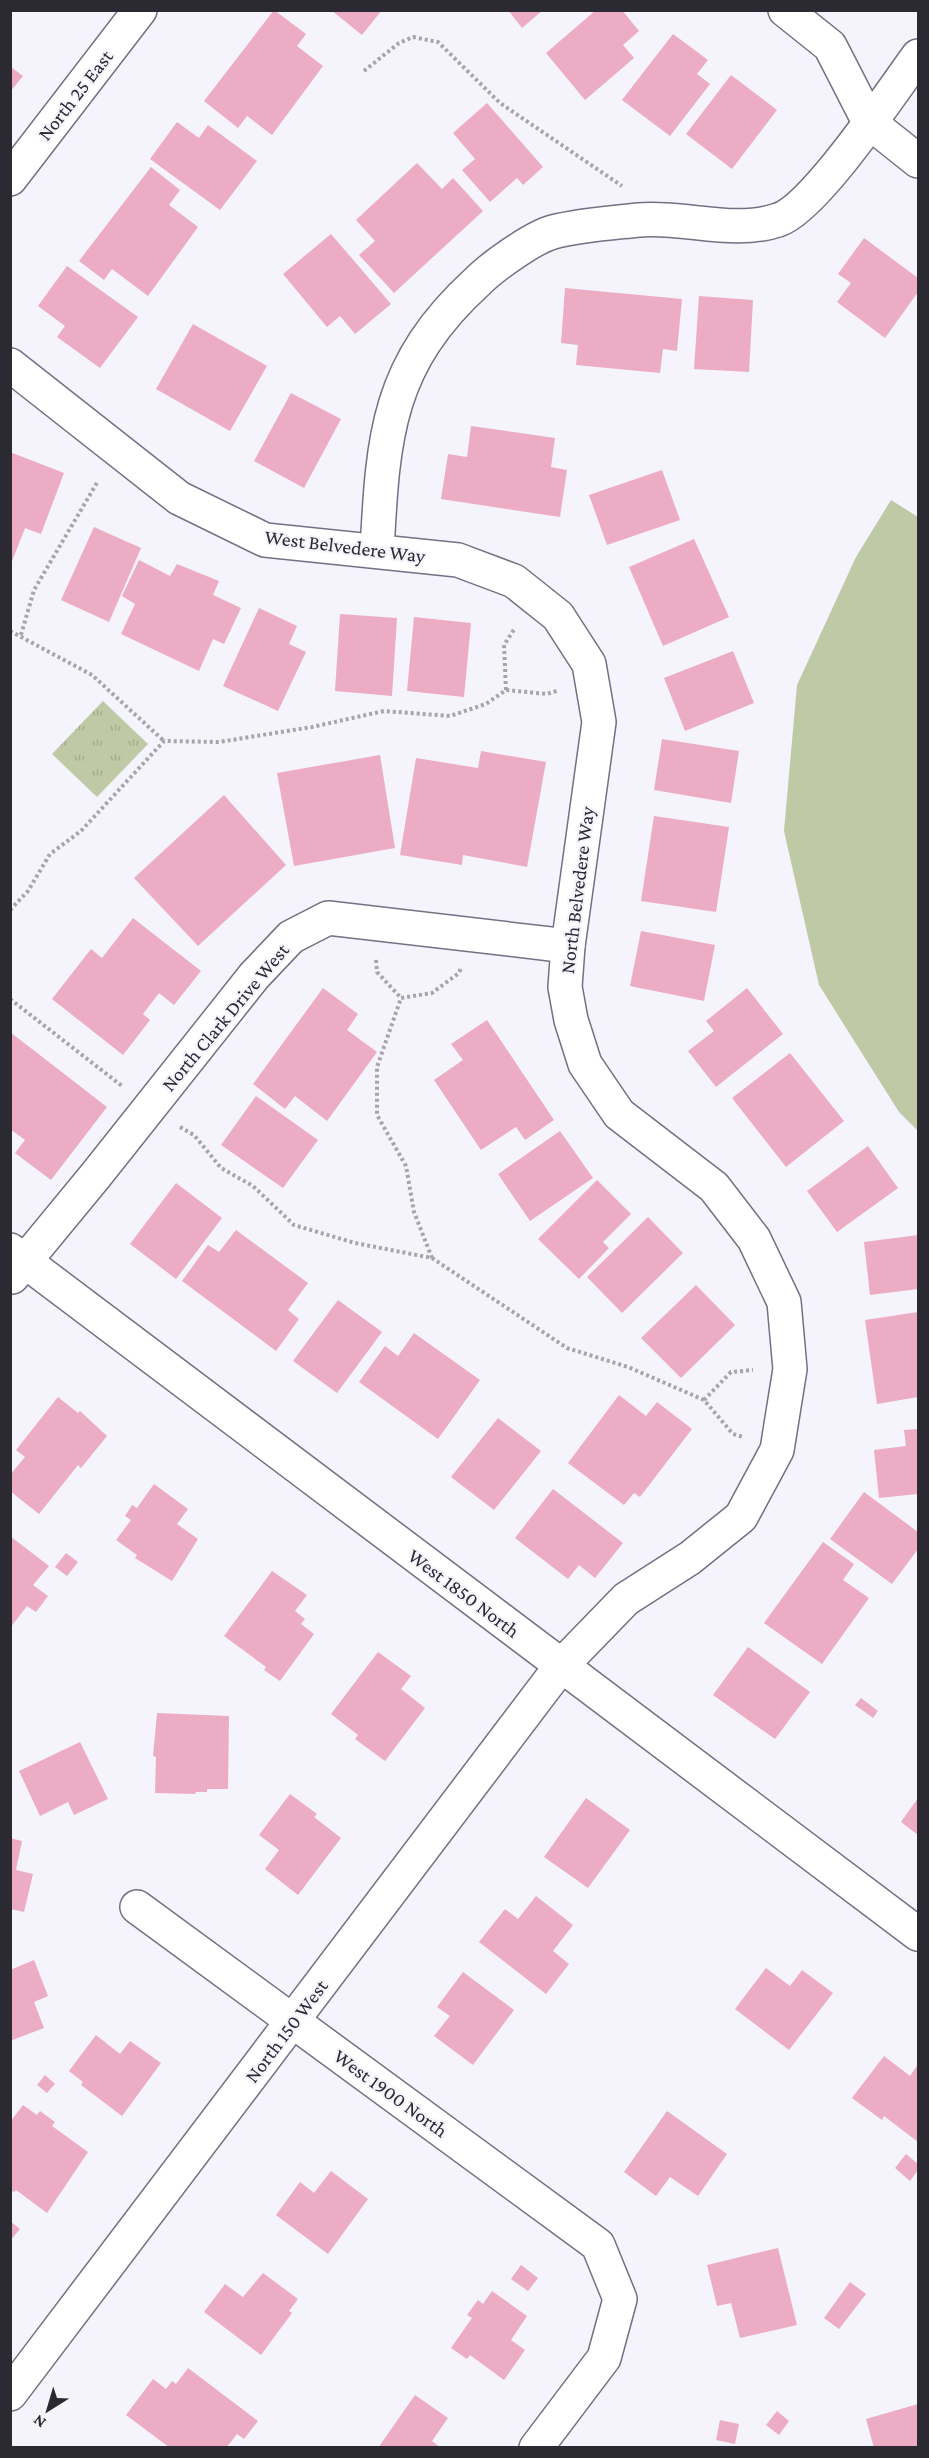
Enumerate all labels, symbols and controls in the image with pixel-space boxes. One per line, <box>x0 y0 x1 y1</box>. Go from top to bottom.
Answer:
street label: North 25 East <box>33 45 117 145</box>
street label: West Belvedere Way <box>263 525 427 568</box>
street label: North Belvedere Way <box>556 804 599 975</box>
street label: North Clark Drive West <box>157 938 293 1095</box>
street label: West 1850 North <box>404 1544 524 1642</box>
street label: North 150 West <box>240 1975 332 2087</box>
street label: West 1900 North <box>330 2044 452 2142</box>
north arrow <box>18 2380 78 2440</box>
text: N <box>30 2411 49 2432</box>

